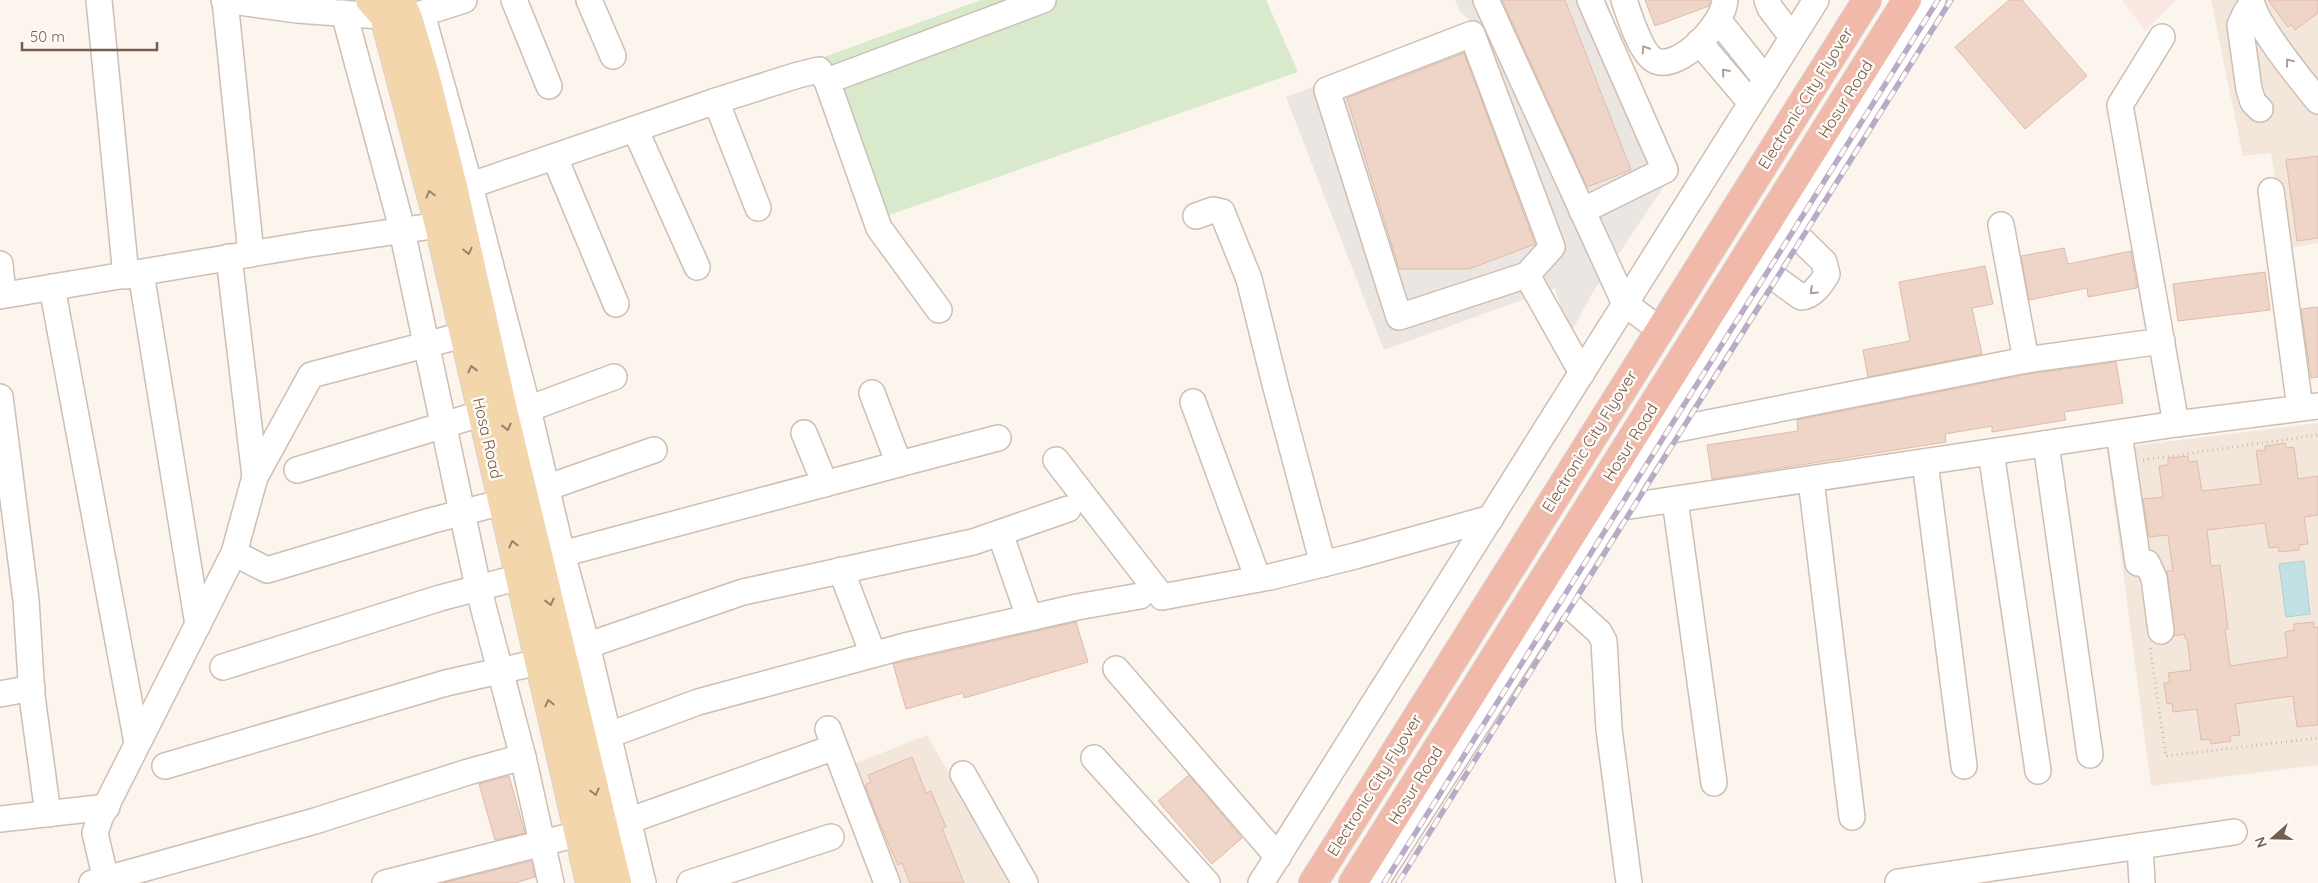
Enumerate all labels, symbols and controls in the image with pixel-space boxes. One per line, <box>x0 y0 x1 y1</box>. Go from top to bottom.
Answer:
scale bar <box>22 20 158 52</box>
street label: Electronic City Flyover <box>1753 23 1857 173</box>
text: 50 m <box>30 27 65 46</box>
one-way arrow <box>1642 45 1652 54</box>
street label: Hosur Road <box>1813 56 1877 142</box>
one-way arrow <box>2286 58 2295 68</box>
one-way arrow <box>1722 69 1731 78</box>
one-way arrow <box>426 190 436 198</box>
one-way arrow <box>462 247 473 256</box>
one-way arrow <box>1809 285 1818 294</box>
one-way arrow <box>467 365 478 373</box>
street label: Electronic City Flyover <box>1537 366 1641 516</box>
street label: Hosa Road <box>469 396 507 480</box>
street label: Hosur Road <box>1598 399 1662 485</box>
one-way arrow <box>501 423 512 432</box>
one-way arrow <box>508 540 519 549</box>
one-way arrow <box>544 598 555 607</box>
one-way arrow <box>544 698 555 707</box>
street label: Electronic City Flyover <box>1322 710 1426 860</box>
street label: Hosur Road <box>1383 742 1447 828</box>
one-way arrow <box>589 788 600 797</box>
north arrow <box>2248 813 2298 863</box>
text: N <box>2251 835 2271 850</box>

